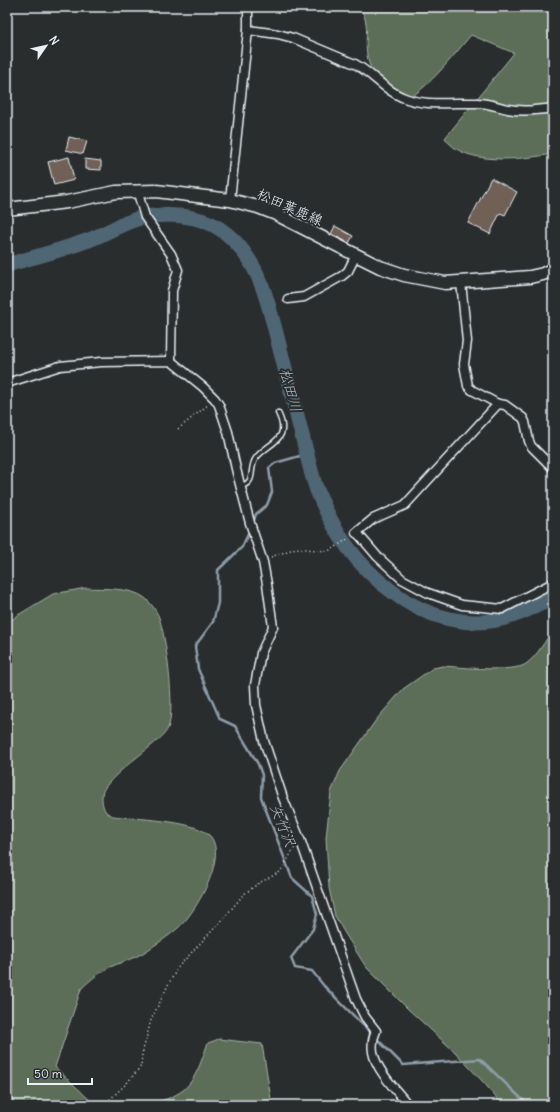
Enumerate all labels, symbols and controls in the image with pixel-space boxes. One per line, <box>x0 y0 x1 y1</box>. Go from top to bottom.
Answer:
north arrow <box>26 26 66 66</box>
text: N <box>46 33 62 47</box>
street label: 松田葉鹿線 <box>254 185 326 229</box>
water label: 松田川 <box>276 366 306 414</box>
water label: 矢竹沢 <box>266 801 301 850</box>
scale bar <box>28 1060 92 1086</box>
text: 50 m <box>34 1066 63 1081</box>

